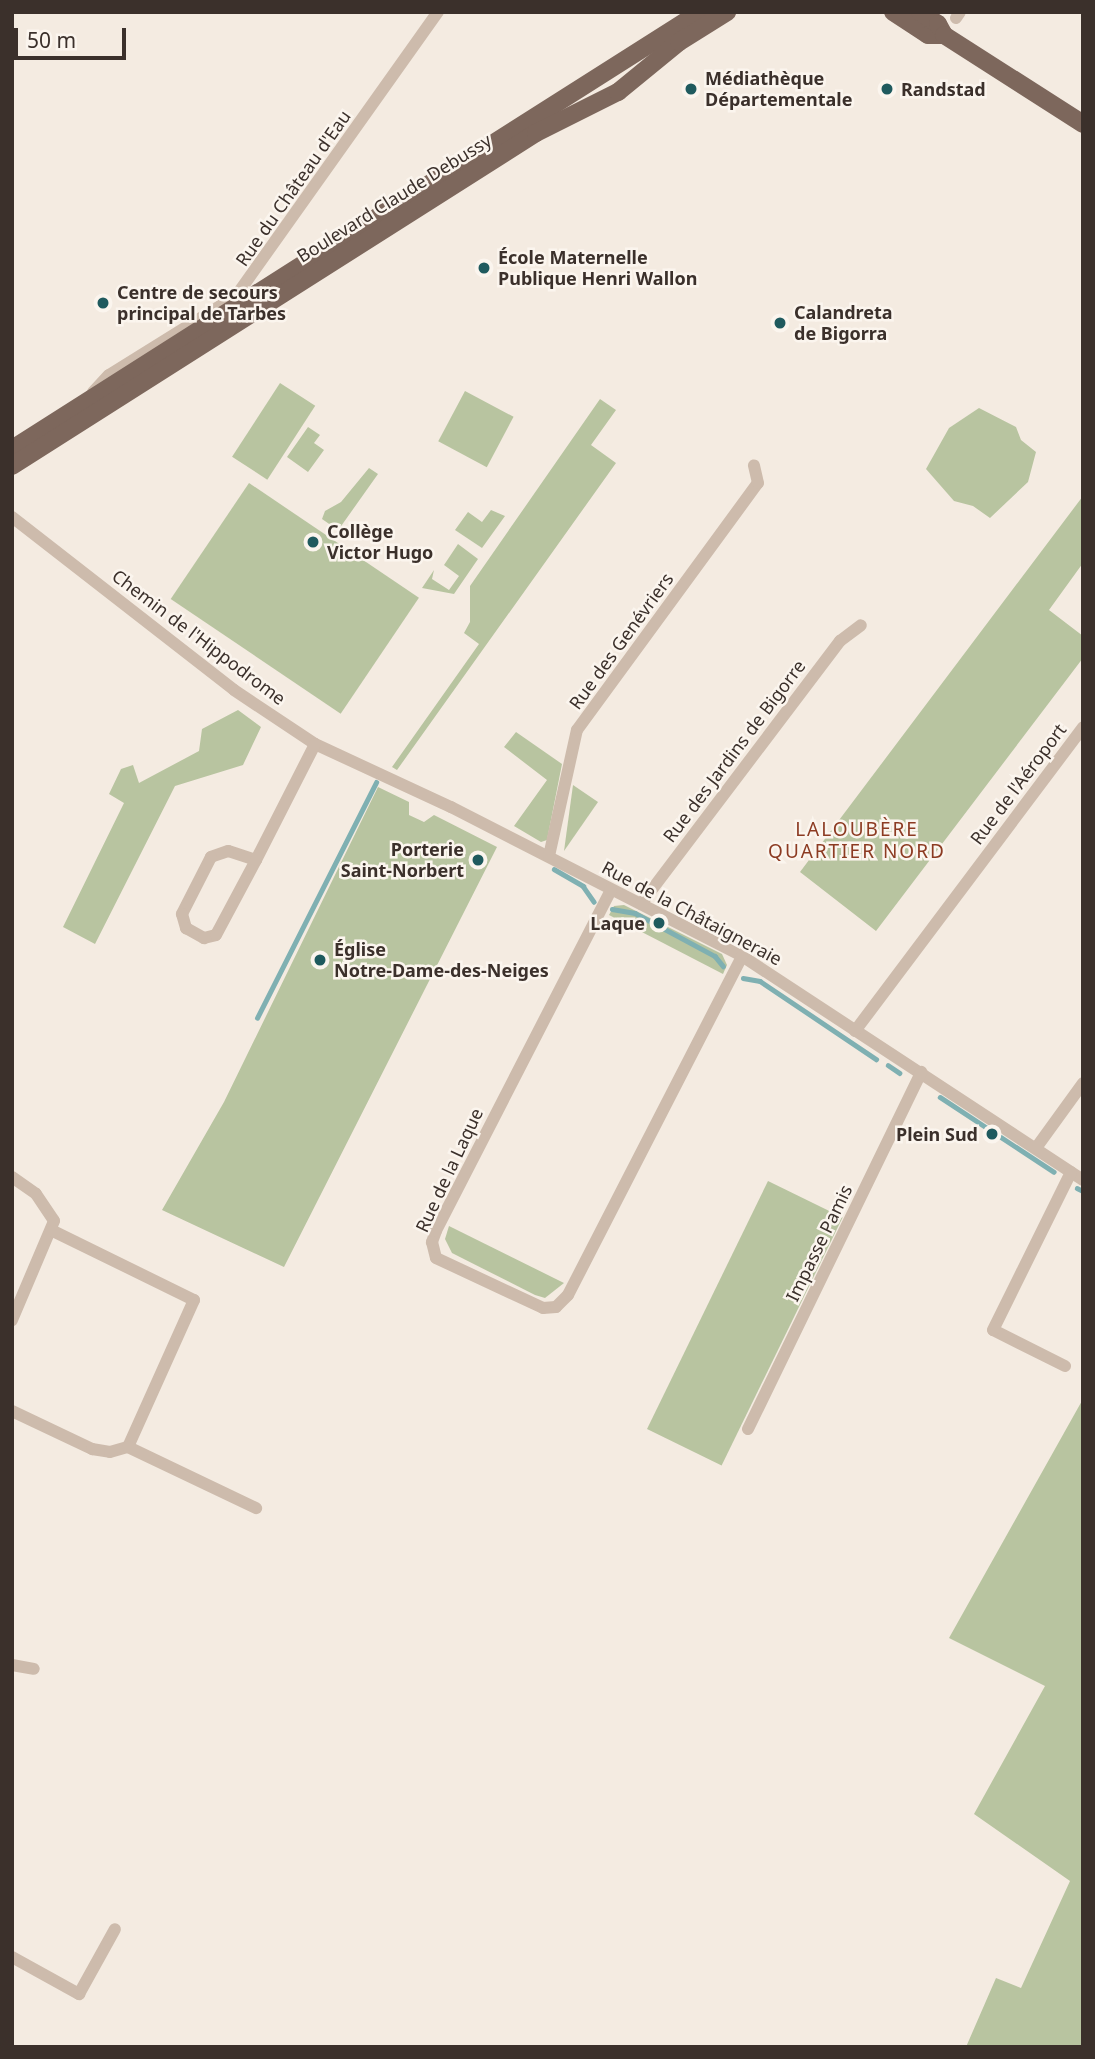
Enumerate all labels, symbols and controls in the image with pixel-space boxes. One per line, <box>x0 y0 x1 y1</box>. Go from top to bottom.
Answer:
scale bar <box>18 14 130 58</box>
text: 50 m <box>27 26 76 54</box>
place label: Médiathèque Départementale <box>705 68 852 110</box>
place label: Randstad <box>901 78 986 100</box>
marker: Médiathèque Départementale <box>683 81 699 97</box>
marker: Randstad <box>879 81 895 97</box>
street label: Rue du Château d'Eau <box>231 106 355 270</box>
street label: Boulevard Claude Debussy <box>293 129 495 267</box>
place label: École Maternelle Publique Henri Wallon <box>498 247 697 290</box>
marker: École Maternelle Publique Henri Wallon <box>476 260 492 276</box>
place label: Centre de secours principal de Tarbes <box>117 282 286 324</box>
marker: Centre de secours principal de Tarbes <box>95 295 111 311</box>
place label: Calandreta de Bigorra <box>794 302 893 344</box>
marker: Calandreta de Bigorra <box>772 315 788 331</box>
place label: Collège Victor Hugo <box>327 521 433 564</box>
marker: Collège Victor Hugo <box>305 534 321 550</box>
street label: Chemin de l'Hippodrome <box>108 565 290 709</box>
street label: Rue des Genévriers <box>564 569 678 713</box>
street label: Rue des Jardins de Bigorre <box>658 656 810 846</box>
street label: Rue de l'Aéroport <box>965 719 1071 849</box>
district label: LALOUBÈRE QUARTIER NORD <box>770 819 944 863</box>
place label: Porterie Saint-Norbert <box>341 839 464 882</box>
marker: Porterie Saint-Norbert <box>470 852 486 868</box>
street label: Rue de la Châtaigneraie <box>598 856 786 970</box>
place label: Laque <box>590 912 645 934</box>
marker: Laque <box>651 915 667 931</box>
place label: Église Notre-Dame-des-Neiges <box>334 939 549 982</box>
marker: Église Notre-Dame-des-Neiges <box>312 952 328 968</box>
street label: Rue de la Laque <box>411 1105 487 1235</box>
place label: Plein Sud <box>896 1123 978 1145</box>
marker: Plein Sud <box>984 1126 1000 1142</box>
street label: Impasse Pamis <box>781 1181 857 1305</box>

